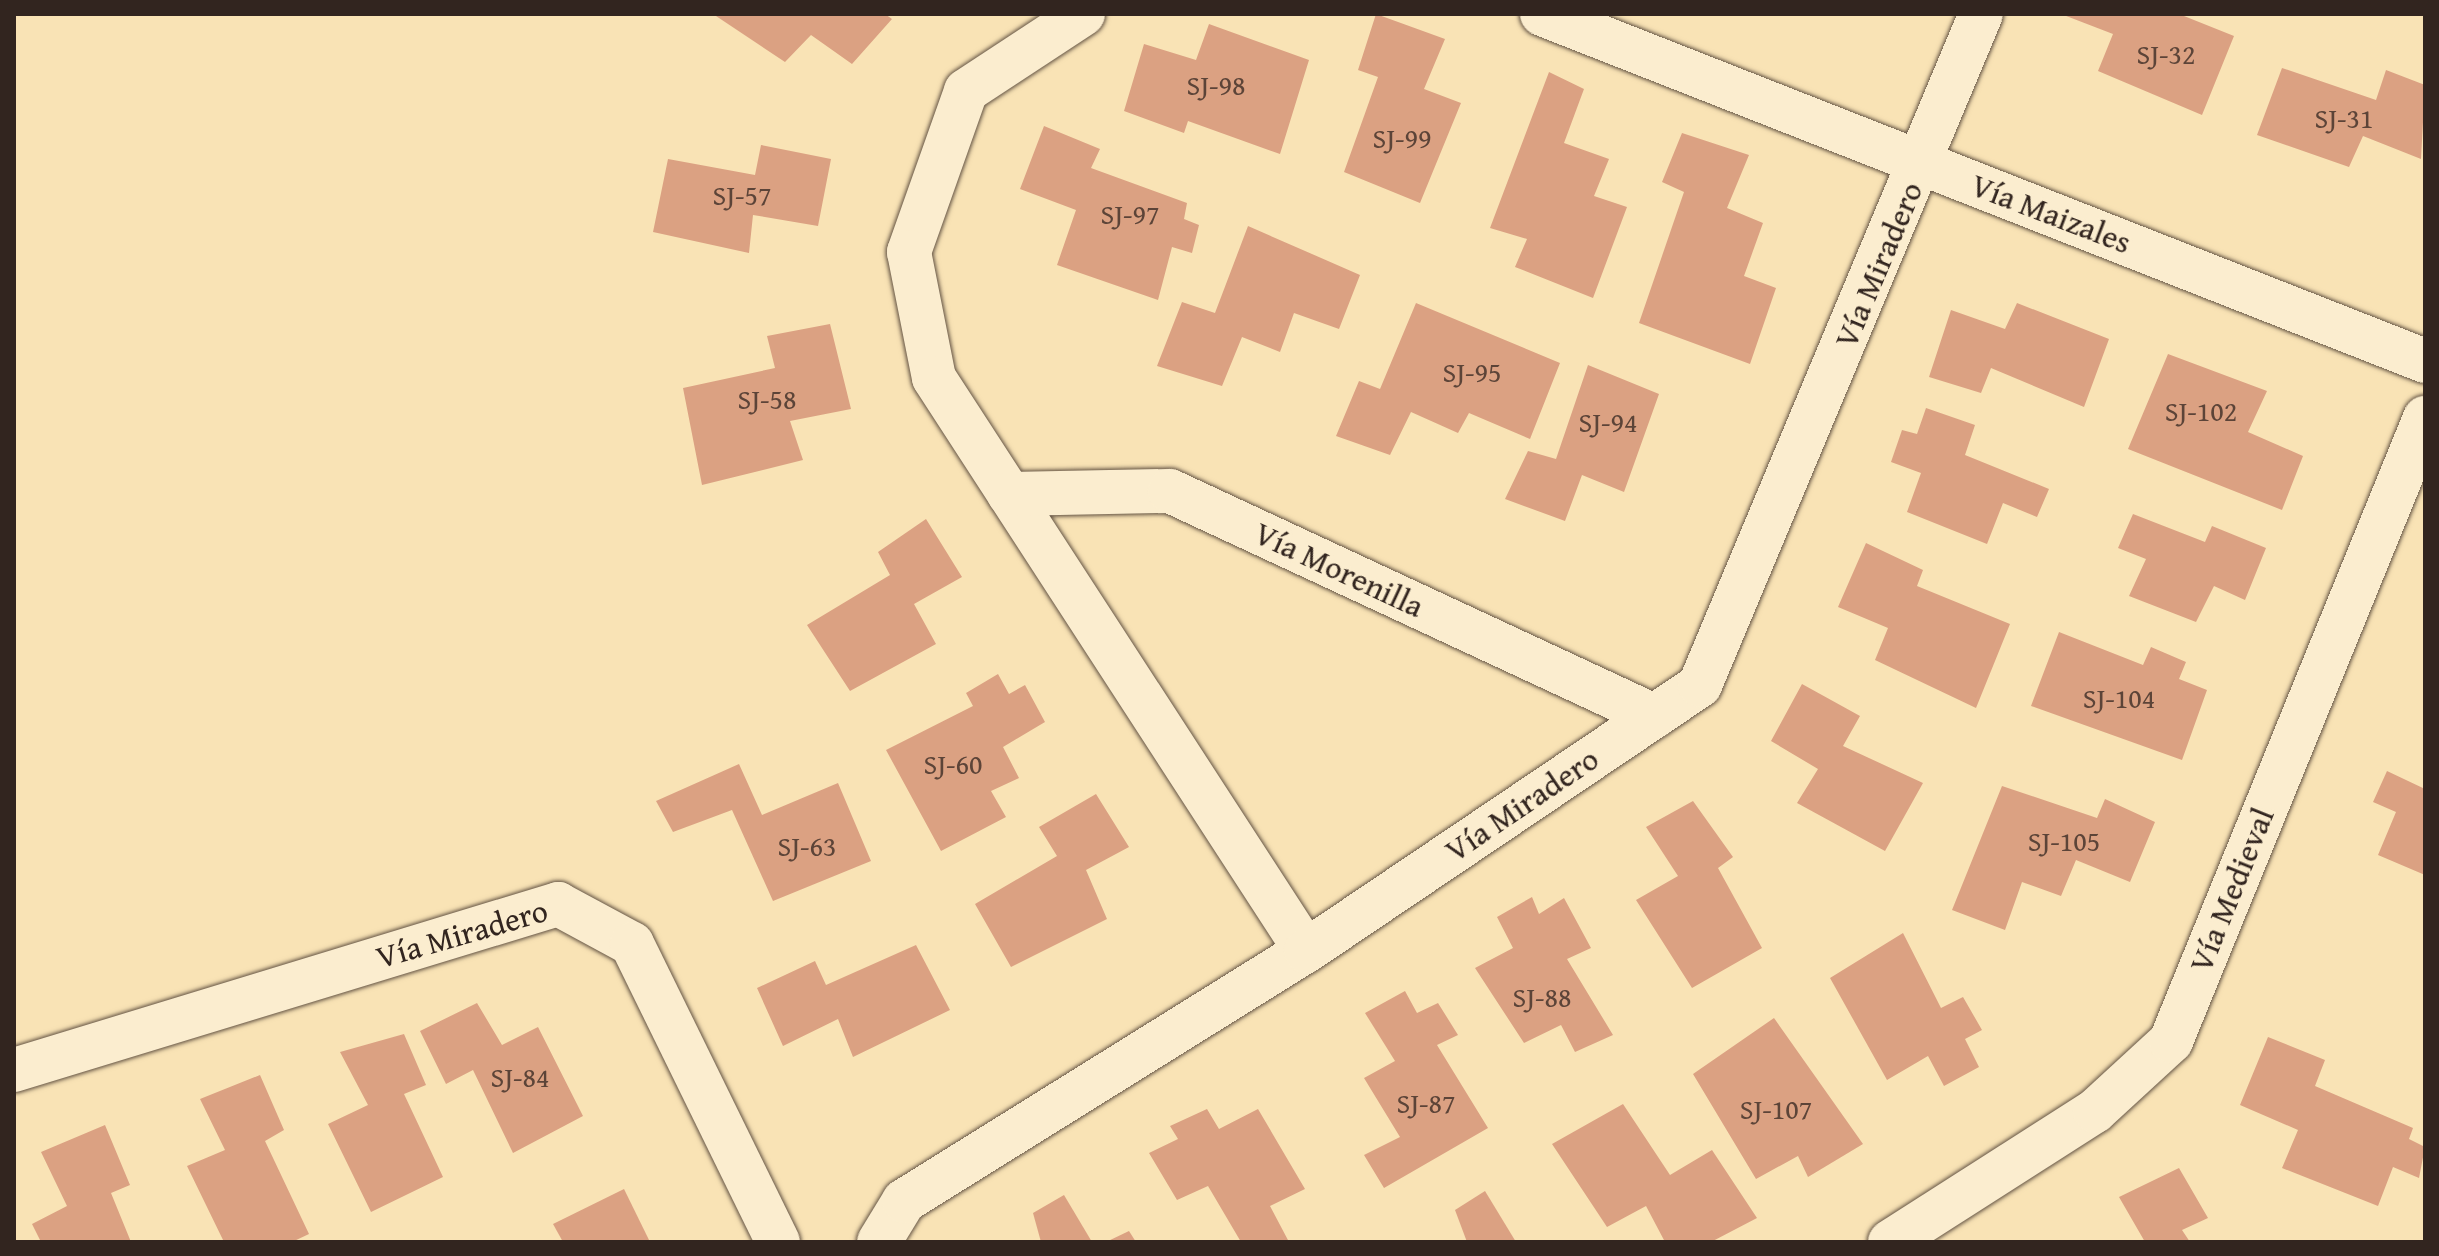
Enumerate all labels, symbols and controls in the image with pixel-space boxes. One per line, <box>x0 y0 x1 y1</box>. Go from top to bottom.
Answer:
house number: SJ-32 <box>2136 37 2196 71</box>
house number: SJ-98 <box>1186 68 1246 102</box>
house number: SJ-31 <box>2314 101 2374 135</box>
house number: SJ-99 <box>1372 121 1432 155</box>
street label: Vía Maizales <box>1966 166 2136 262</box>
street label: Vía Miradero <box>1827 176 1931 354</box>
house number: SJ-57 <box>712 178 772 212</box>
house number: SJ-97 <box>1100 197 1160 231</box>
house number: SJ-95 <box>1442 355 1502 389</box>
house number: SJ-58 <box>737 382 797 416</box>
house number: SJ-102 <box>2165 394 2237 428</box>
house number: SJ-94 <box>1578 405 1638 439</box>
street label: Vía Morenilla <box>1248 514 1430 626</box>
house number: SJ-104 <box>2083 681 2155 715</box>
street label: Vía Miradero <box>1438 740 1606 870</box>
house number: SJ-60 <box>923 747 983 781</box>
street label: Vía Medieval <box>2182 802 2282 978</box>
house number: SJ-105 <box>2028 824 2100 858</box>
house number: SJ-63 <box>777 829 837 863</box>
street label: Vía Miradero <box>372 891 552 977</box>
house number: SJ-88 <box>1512 980 1572 1014</box>
house number: SJ-84 <box>490 1060 550 1094</box>
house number: SJ-87 <box>1396 1086 1456 1120</box>
house number: SJ-107 <box>1740 1092 1812 1126</box>

